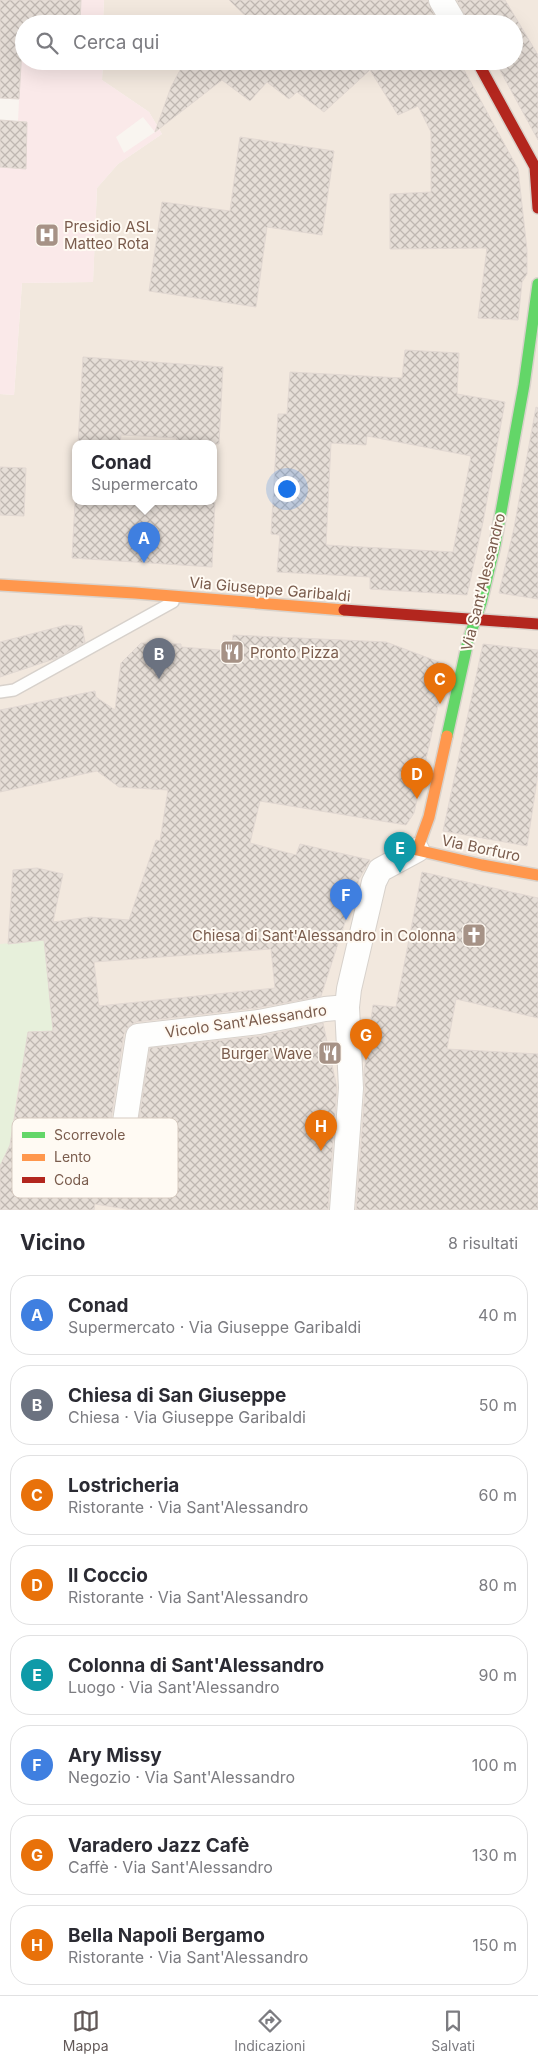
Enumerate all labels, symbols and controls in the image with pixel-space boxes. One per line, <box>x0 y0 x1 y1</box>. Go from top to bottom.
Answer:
search box <box>15 15 523 70</box>
icon: search <box>33 29 61 57</box>
text: Cerca qui <box>73 31 159 54</box>
place label: Presidio ASL Matteo Rota <box>64 217 154 253</box>
hospital icon: Presidio ASL Matteo Rota <box>34 222 60 248</box>
popup <box>72 440 217 505</box>
text: Conad <box>91 451 151 474</box>
text: Supermercato <box>91 474 198 494</box>
your location <box>274 476 300 502</box>
street label: Via Sant'Alessandro <box>457 511 509 653</box>
pin: A <box>128 522 160 563</box>
street label: Via Giuseppe Garibaldi <box>189 572 351 606</box>
pin: B <box>143 638 175 679</box>
restaurant icon: Pronto Pizza <box>219 639 245 665</box>
place label: Pronto Pizza <box>250 643 339 662</box>
pin: C <box>424 663 456 704</box>
pin: D <box>401 758 433 799</box>
street label: Via Borfuro <box>440 830 522 866</box>
pin: E <box>384 832 416 873</box>
pin: F <box>330 879 362 920</box>
church icon: Chiesa di Sant'Alessandro in Colonna <box>461 922 487 948</box>
place label: Chiesa di Sant'Alessandro in Colonna <box>192 926 456 945</box>
street label: Vicolo Sant'Alessandro <box>164 1000 328 1042</box>
pin: G <box>350 1019 382 1060</box>
restaurant icon: Burger Wave <box>317 1040 343 1066</box>
place label: Burger Wave <box>221 1044 312 1063</box>
pin: H <box>305 1110 337 1151</box>
legend <box>12 1118 178 1198</box>
text: Scorrevole <box>54 1126 125 1143</box>
text: Lento <box>54 1148 91 1165</box>
text: Coda <box>54 1171 89 1188</box>
text: Vicino <box>20 1230 85 1255</box>
text: 8 risultati <box>448 1233 518 1253</box>
text: Conad <box>68 1294 129 1317</box>
text: A <box>31 1305 43 1325</box>
text: 40 m <box>478 1305 517 1325</box>
text: Supermercato · Via Giuseppe Garibaldi <box>68 1317 361 1337</box>
text: Chiesa di San Giuseppe <box>68 1384 286 1407</box>
text: B <box>32 1395 42 1415</box>
text: 50 m <box>479 1395 517 1415</box>
text: Chiesa · Via Giuseppe Garibaldi <box>68 1407 306 1427</box>
text: Lostricheria <box>68 1474 179 1497</box>
text: C <box>31 1485 43 1505</box>
text: 60 m <box>478 1485 517 1505</box>
text: Ristorante · Via Sant'Alessandro <box>68 1497 308 1517</box>
text: Il Coccio <box>68 1564 148 1587</box>
text: D <box>31 1575 43 1595</box>
text: 80 m <box>478 1575 517 1595</box>
text: Ristorante · Via Sant'Alessandro <box>68 1587 308 1607</box>
text: Colonna di Sant'Alessandro <box>68 1654 324 1677</box>
text: E <box>32 1665 42 1685</box>
text: 90 m <box>478 1665 517 1685</box>
text: Luogo · Via Sant'Alessandro <box>68 1677 280 1697</box>
text: Ary Missy <box>68 1744 162 1767</box>
text: F <box>32 1755 42 1775</box>
text: 100 m <box>472 1755 517 1775</box>
text: Negozio · Via Sant'Alessandro <box>68 1767 295 1787</box>
text: Varadero Jazz Cafè <box>68 1834 249 1857</box>
text: G <box>31 1845 43 1865</box>
text: 130 m <box>472 1845 517 1865</box>
text: Caffè · Via Sant'Alessandro <box>68 1857 273 1877</box>
text: Bella Napoli Bergamo <box>68 1924 265 1947</box>
text: H <box>31 1935 43 1955</box>
text: 150 m <box>472 1935 517 1955</box>
text: Ristorante · Via Sant'Alessandro <box>68 1947 308 1967</box>
tab: Mappa <box>63 2007 109 2054</box>
tab: Indicazioni <box>234 2007 305 2054</box>
tab: Salvati <box>431 2007 475 2054</box>

